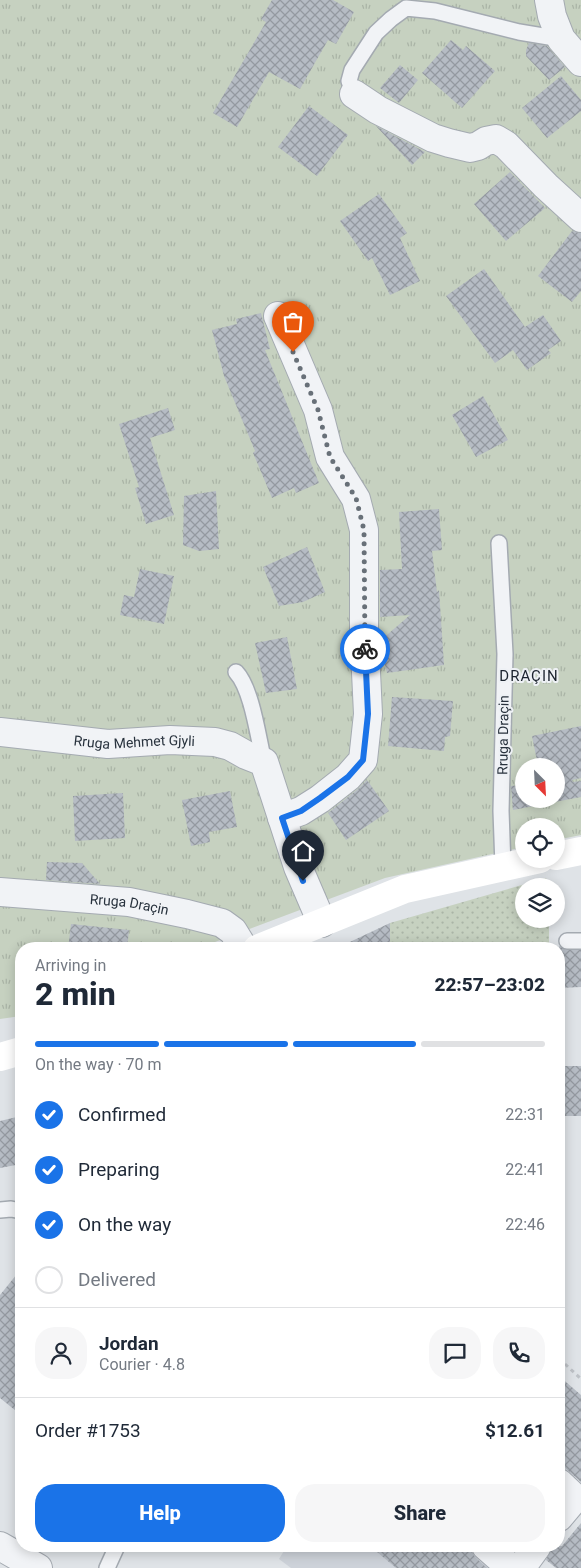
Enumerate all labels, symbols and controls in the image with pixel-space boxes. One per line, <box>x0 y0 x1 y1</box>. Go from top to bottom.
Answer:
pin <box>272 301 314 352</box>
icon: bag <box>279 308 307 336</box>
courier <box>340 624 390 674</box>
icon: bike <box>351 635 379 663</box>
district label: DRAÇIN <box>499 667 559 685</box>
street label: Rruga Draçin <box>494 695 512 775</box>
street label: Rruga Mehmet Gjyli <box>73 732 195 752</box>
north arrow <box>515 758 565 808</box>
map controls <box>515 758 565 928</box>
button: locate <box>515 818 565 868</box>
pin <box>282 830 324 881</box>
icon: home <box>289 837 317 865</box>
button: layers <box>515 878 565 928</box>
street label: Rruga Draçin <box>89 891 170 918</box>
text: Arriving in <box>35 956 106 975</box>
text: 22:57–23:02 <box>434 973 545 996</box>
text: 2 min <box>35 975 116 1013</box>
text: On the way · 70 m <box>35 1055 162 1074</box>
icon: check <box>35 1101 63 1129</box>
text: Confirmed <box>78 1103 166 1126</box>
text: 22:31 <box>505 1105 545 1124</box>
icon: check <box>35 1156 63 1184</box>
text: Preparing <box>78 1158 160 1181</box>
text: 22:41 <box>505 1160 545 1179</box>
icon: check <box>35 1211 63 1239</box>
text: On the way <box>78 1213 171 1236</box>
text: 22:46 <box>505 1215 545 1234</box>
text: Delivered <box>78 1268 156 1291</box>
button: person <box>35 1327 87 1379</box>
button: chat <box>429 1327 481 1379</box>
button: phone <box>493 1327 545 1379</box>
text: Jordan <box>99 1332 159 1355</box>
text: Courier · 4.8 <box>99 1355 185 1374</box>
text: Order #1753 <box>35 1419 141 1442</box>
text: $12.61 <box>485 1419 545 1442</box>
button: Help <box>35 1484 285 1542</box>
button: Share <box>295 1484 545 1542</box>

